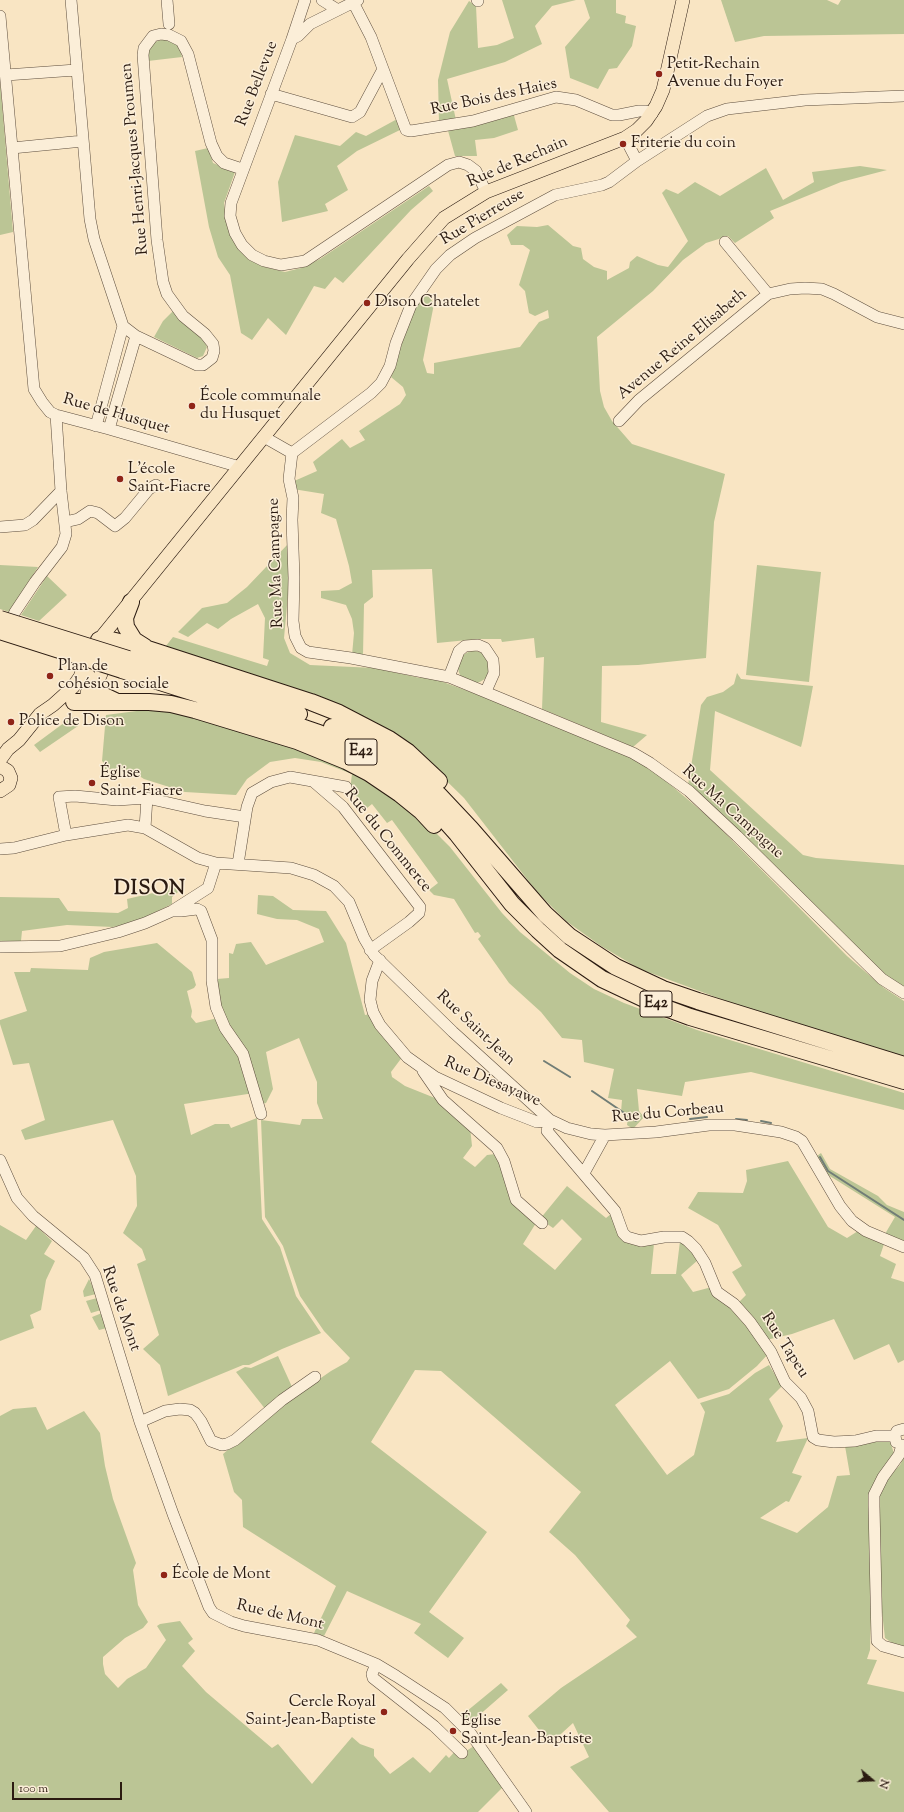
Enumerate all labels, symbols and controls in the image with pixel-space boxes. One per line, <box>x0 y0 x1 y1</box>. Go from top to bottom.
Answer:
street label: Rue Bellevue <box>233 39 283 129</box>
place label: Petit-Rechain Avenue du Foyer <box>667 55 783 93</box>
street label: Rue Henri-Jacques Proumen <box>118 62 154 256</box>
marker: Petit-Rechain Avenue du Foyer <box>654 69 664 79</box>
street label: Rue Bois des Haies <box>429 75 559 121</box>
street label: Rue de Rechain <box>465 133 571 193</box>
place label: Friterie du coin <box>631 134 736 154</box>
marker: Friterie du coin <box>618 139 628 149</box>
street label: Rue Pierreuse <box>438 186 528 250</box>
street label: Avenue Reine Elisabeth <box>614 285 752 405</box>
place label: Dison Chatelet <box>375 293 480 313</box>
marker: Dison Chatelet <box>362 298 372 308</box>
place label: École communale du Husquet <box>200 387 321 425</box>
street label: Rue de Husquet <box>61 391 171 439</box>
marker: École communale du Husquet <box>187 401 197 411</box>
place label: L’école Saint-Fiacre <box>128 460 211 498</box>
marker: L’école Saint-Fiacre <box>115 474 125 484</box>
street label: Rue Ma Campagne <box>265 498 289 628</box>
place label: Plan de cohésion sociale <box>58 657 169 695</box>
marker: Plan de cohésion sociale <box>45 671 55 681</box>
place label: Police de Dison <box>19 712 124 732</box>
marker: Police de Dison <box>6 717 16 727</box>
road number: E42 <box>345 739 377 765</box>
street label: Rue Ma Campagne <box>677 762 787 864</box>
place label: Église Saint-Fiacre <box>100 764 183 802</box>
marker: Église Saint-Fiacre <box>87 778 97 788</box>
street label: Rue du Commerce <box>339 785 435 897</box>
district label: DISON <box>114 879 186 903</box>
street label: Rue Saint-Jean <box>431 987 519 1071</box>
road number: E42 <box>640 991 672 1017</box>
street label: Rue Diesayawe <box>441 1054 543 1112</box>
street label: Rue du Corbeau <box>611 1100 725 1128</box>
street label: Rue de Mont <box>96 1264 144 1354</box>
street label: Rue Tapeu <box>756 1310 812 1382</box>
place label: École de Mont <box>172 1565 270 1585</box>
marker: École de Mont <box>159 1570 169 1580</box>
street label: Rue de Mont <box>235 1597 325 1635</box>
place label: Cercle Royal Saint-Jean-Baptiste <box>245 1693 376 1731</box>
marker: Cercle Royal Saint-Jean-Baptiste <box>379 1707 389 1717</box>
place label: Église Saint-Jean-Baptiste <box>461 1712 592 1750</box>
marker: Église Saint-Jean-Baptiste <box>448 1726 458 1736</box>
north arrow <box>852 1760 892 1800</box>
scale bar <box>14 1774 124 1800</box>
text: N <box>874 1777 892 1791</box>
text: 100 m <box>19 1780 48 1798</box>

